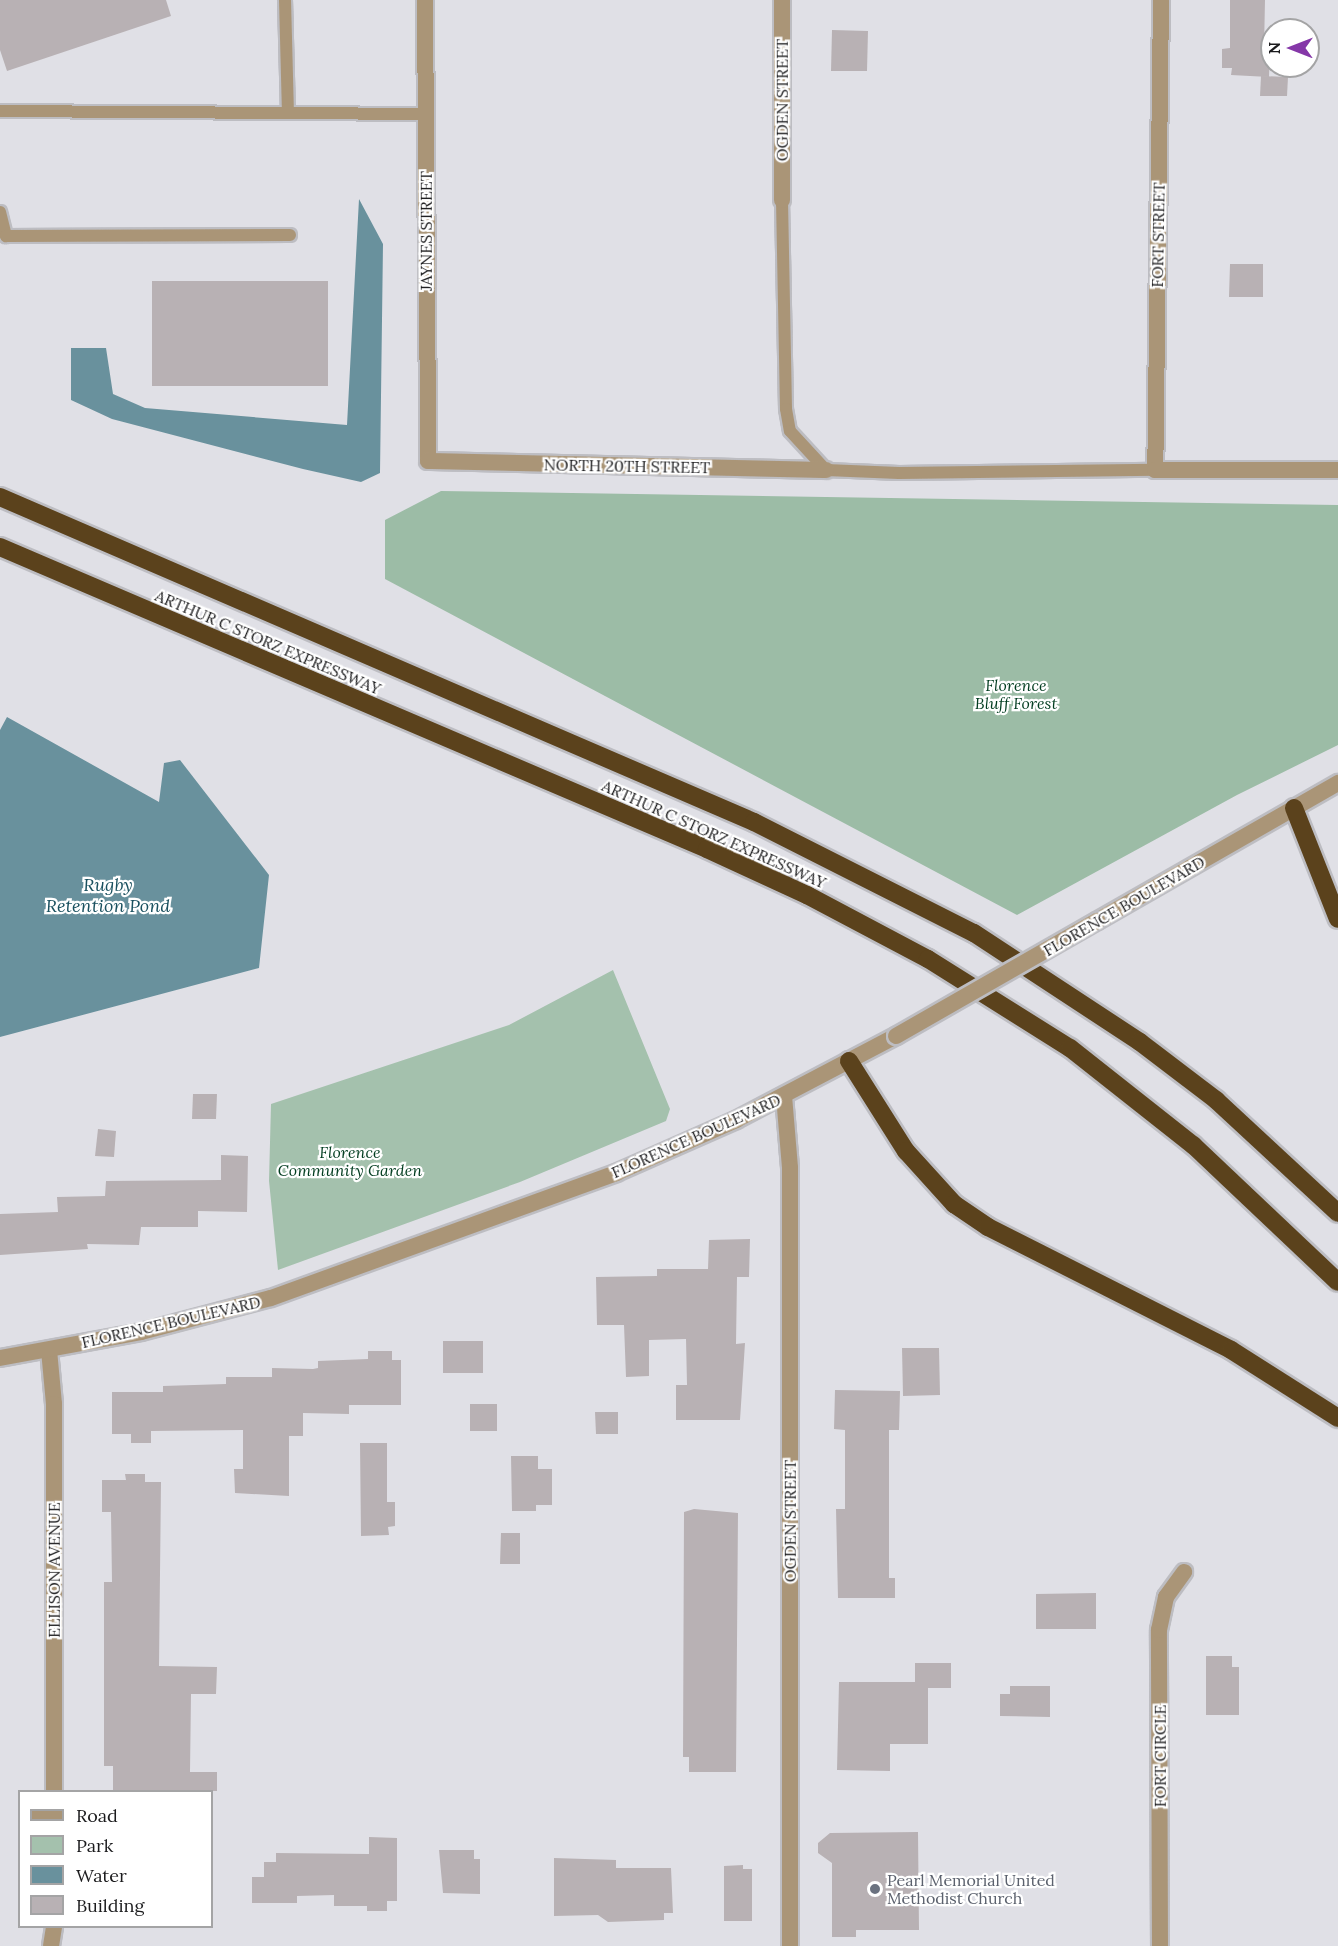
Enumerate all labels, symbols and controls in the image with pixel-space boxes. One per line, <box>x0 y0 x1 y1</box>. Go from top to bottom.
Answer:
north arrow <box>1260 18 1320 78</box>
street label: OGDEN STREET <box>772 39 792 161</box>
text: N <box>1264 42 1284 54</box>
street label: JAYNES STREET <box>416 171 436 291</box>
street label: FORT STREET <box>1147 182 1169 288</box>
street label: NORTH 20TH STREET <box>544 455 710 477</box>
street label: ARTHUR C STORZ EXPRESSWAY <box>152 586 384 698</box>
park label: Florence Bluff Forest <box>975 675 1057 713</box>
street label: ARTHUR C STORZ EXPRESSWAY <box>599 776 829 892</box>
street label: FLORENCE BOULEVARD <box>1040 852 1208 960</box>
water label: Rugby Retention Pond <box>46 875 170 918</box>
street label: FLORENCE BOULEVARD <box>608 1090 784 1182</box>
park label: Florence Community Garden <box>278 1142 422 1180</box>
street label: FLORENCE BOULEVARD <box>80 1292 262 1352</box>
street label: OGDEN STREET <box>780 1460 800 1582</box>
street label: ELLISON AVENUE <box>44 1502 64 1638</box>
street label: FORT CIRCLE <box>1150 1705 1170 1807</box>
legend <box>18 1790 213 1928</box>
text: Road <box>76 1804 118 1827</box>
text: Park <box>76 1834 113 1857</box>
text: Water <box>76 1864 127 1887</box>
place label: Pearl Memorial United Methodist Church <box>887 1870 1055 1908</box>
marker: Pearl Memorial United Methodist Church <box>868 1882 882 1896</box>
text: Building <box>76 1894 144 1917</box>

